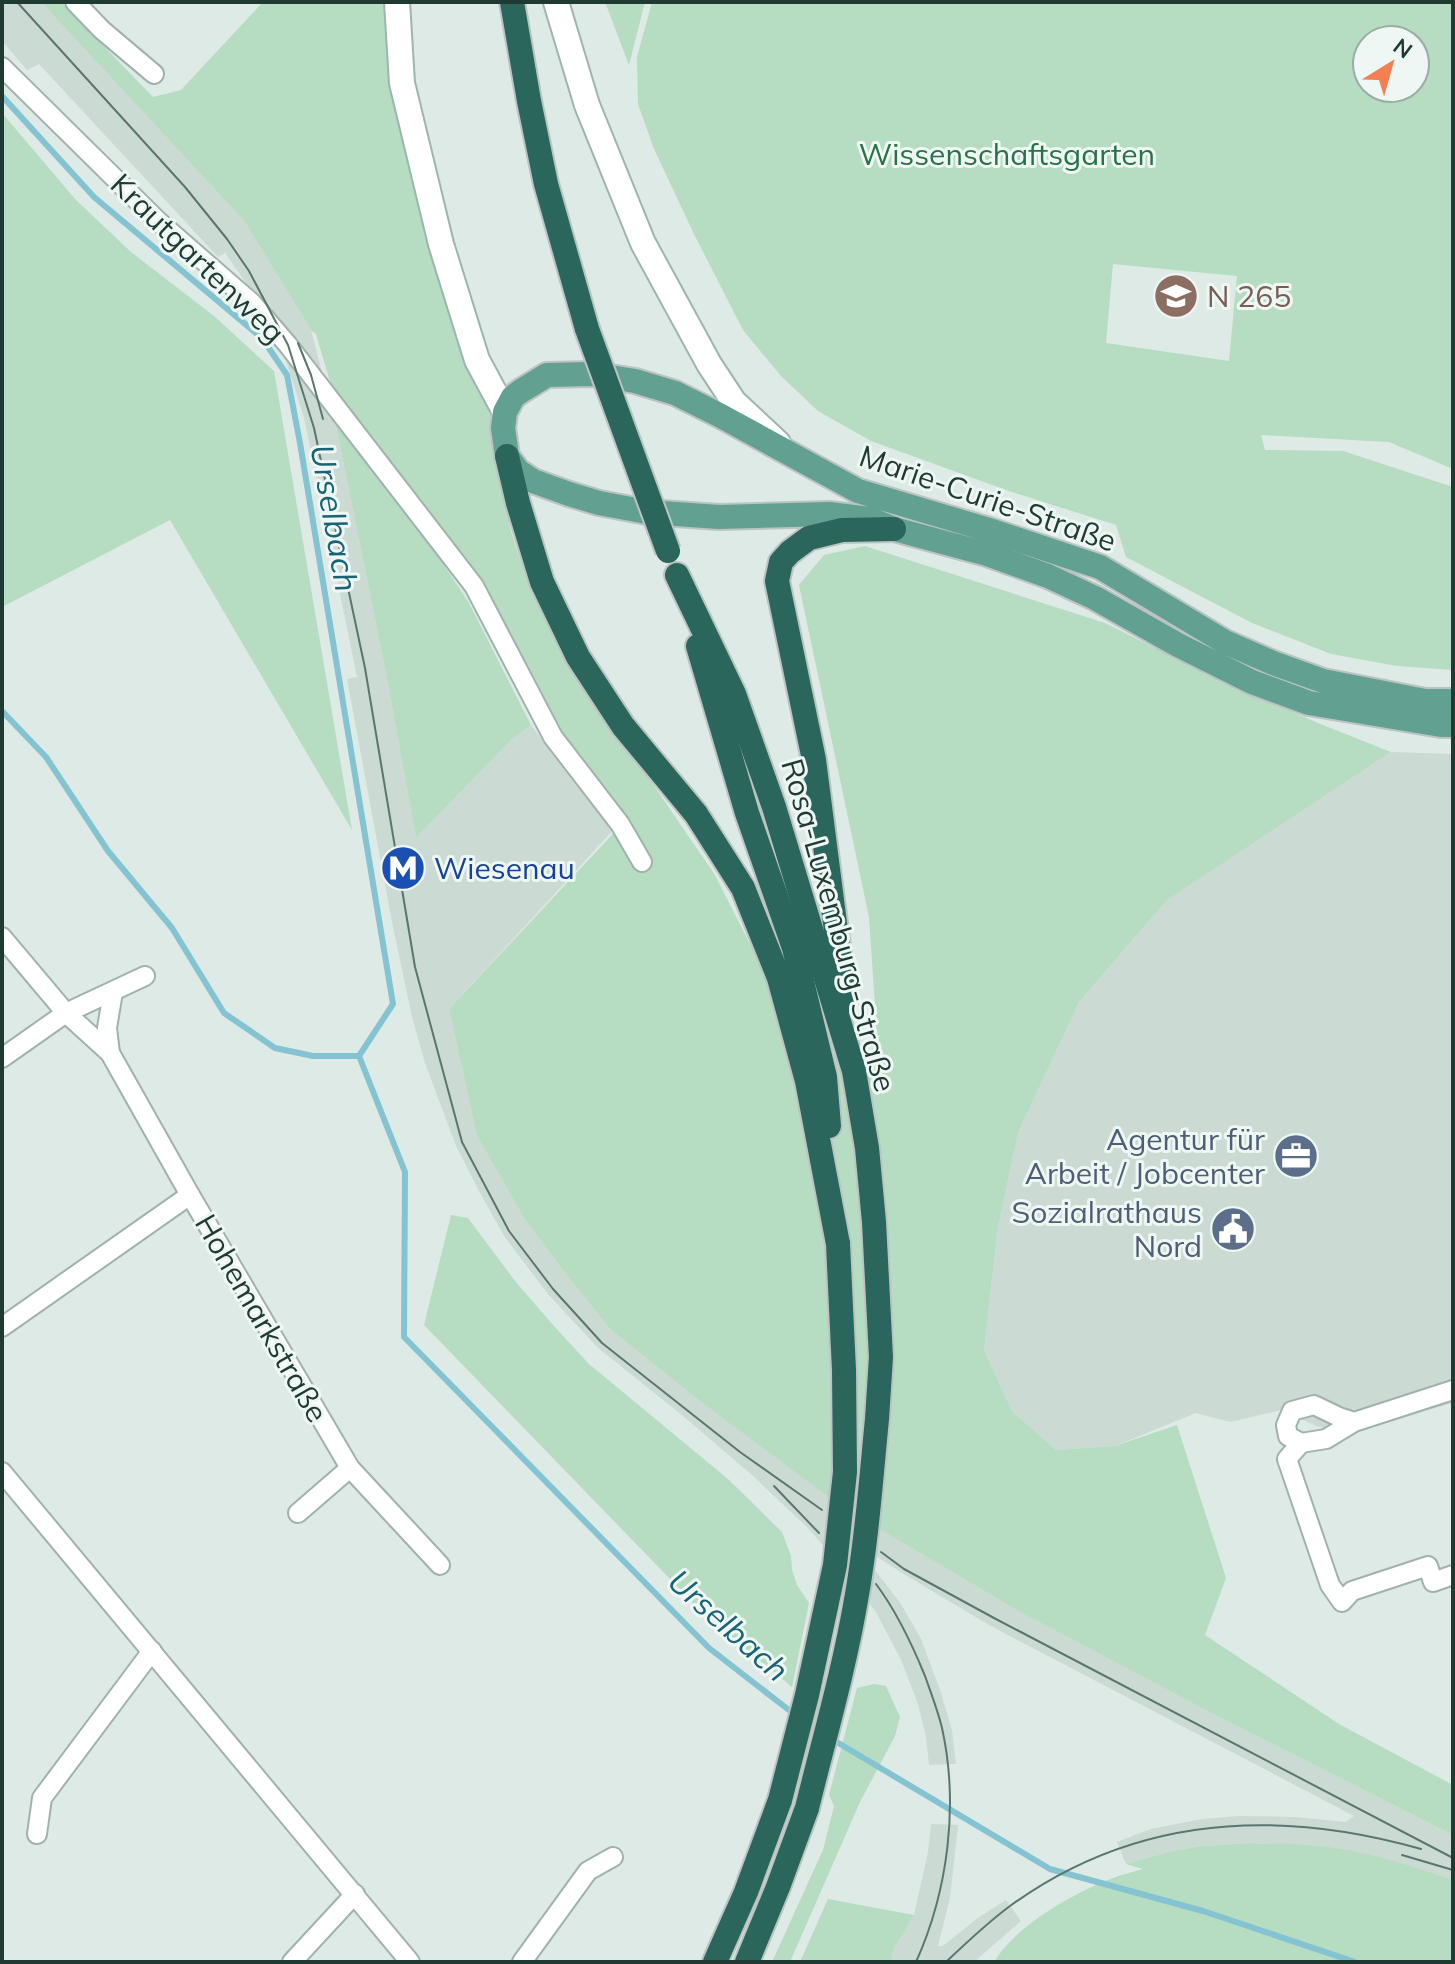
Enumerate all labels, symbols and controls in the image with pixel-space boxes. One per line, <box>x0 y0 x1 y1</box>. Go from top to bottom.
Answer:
north arrow <box>1351 24 1431 104</box>
text: N <box>1388 32 1418 64</box>
park label: Wissenschaftsgarten <box>859 135 1155 173</box>
street label: Krautgartenweg <box>103 165 293 351</box>
school or university icon: N 265 <box>1152 272 1200 320</box>
place label: N 265 <box>1207 277 1291 315</box>
street label: Marie-Curie-Straße <box>855 436 1121 560</box>
water label: Urselbach <box>302 441 368 595</box>
street label: Rosa-Luxemburg-Straße <box>773 754 905 1096</box>
metro station icon: Wiesenau <box>379 844 427 892</box>
place label: Wiesenau <box>434 849 575 887</box>
place label: Agentur für Arbeit / Jobcenter <box>1025 1120 1265 1192</box>
office icon: Agentur für Arbeit / Jobcenter <box>1272 1132 1320 1180</box>
place label: Sozialrathaus Nord <box>1012 1193 1202 1265</box>
public building icon: Sozialrathaus Nord <box>1209 1205 1257 1253</box>
street label: Hohemarkstraße <box>187 1207 337 1429</box>
water label: Urselbach <box>660 1560 798 1690</box>

